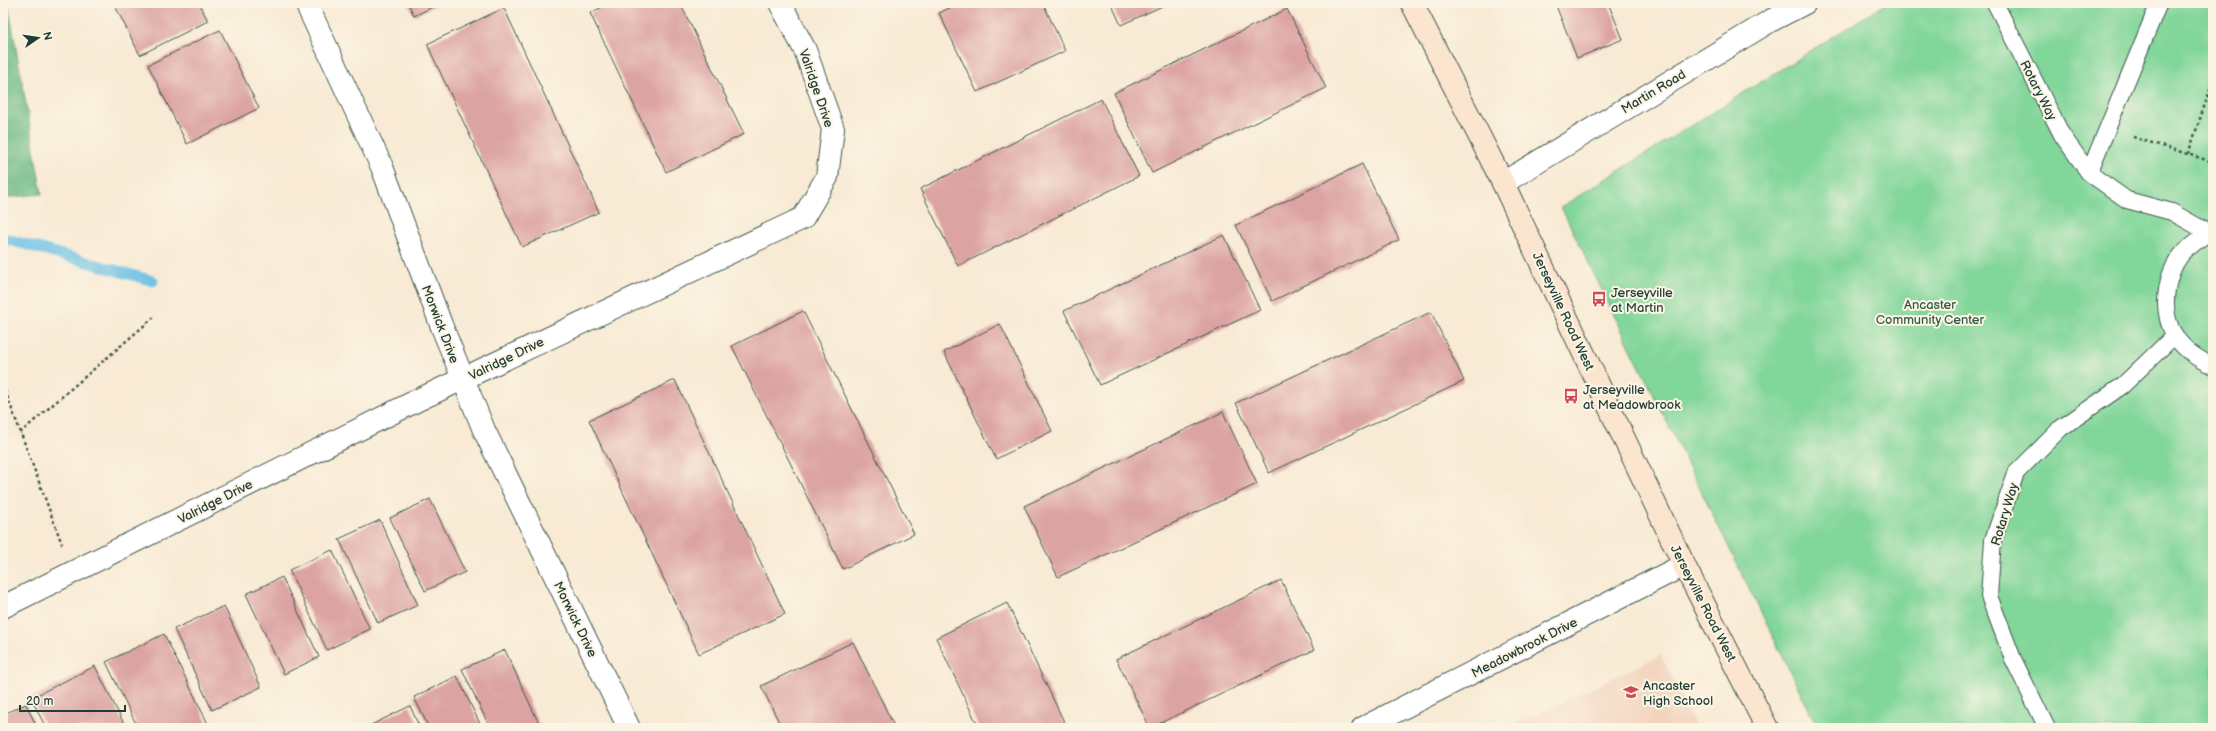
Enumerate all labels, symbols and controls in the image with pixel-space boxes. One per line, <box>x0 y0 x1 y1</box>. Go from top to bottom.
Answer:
north arrow <box>18 18 58 58</box>
text: N <box>40 30 55 41</box>
street label: Valridge Drive <box>795 47 837 130</box>
street label: Rotary Way <box>2016 58 2060 123</box>
street label: Martin Road <box>1618 66 1689 117</box>
street label: Jerseyville Road West <box>1529 250 1598 373</box>
street label: Morwick Drive <box>418 283 462 366</box>
place label: Jerseyville at Martin <box>1611 285 1673 316</box>
bus stop icon: Jerseyville at Martin <box>1590 290 1608 308</box>
park label: Ancaster Community Center <box>1876 297 1985 328</box>
street label: Valridge Drive <box>466 334 547 384</box>
place label: Jerseyville at Meadowbrook <box>1583 382 1681 413</box>
bus stop icon: Jerseyville at Meadowbrook <box>1562 387 1580 405</box>
street label: Valridge Drive <box>175 476 256 528</box>
street label: Rotary Way <box>1988 481 2022 548</box>
street label: Jerseyville Road West <box>1667 542 1739 664</box>
street label: Morwick Drive <box>550 579 600 660</box>
street label: Meadowbrook Drive <box>1469 614 1580 682</box>
place label: Ancaster High School <box>1643 678 1713 709</box>
school or university icon: Ancaster High School <box>1622 683 1640 701</box>
scale bar <box>20 687 125 713</box>
text: 20 m <box>26 694 53 709</box>

